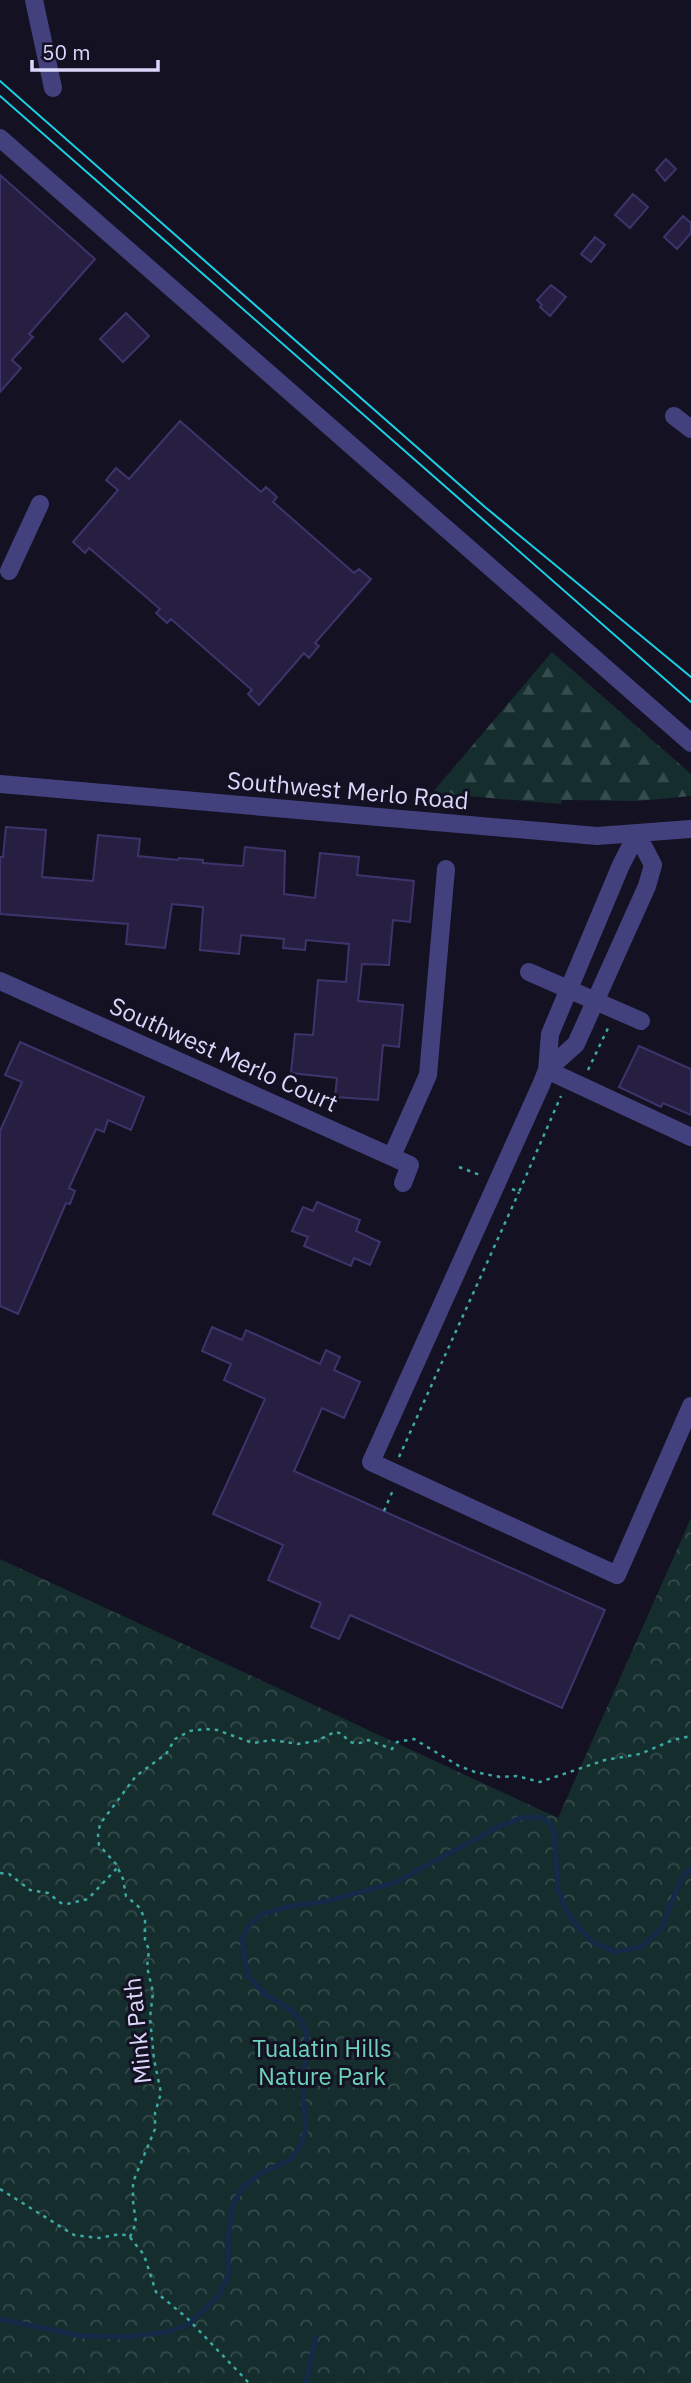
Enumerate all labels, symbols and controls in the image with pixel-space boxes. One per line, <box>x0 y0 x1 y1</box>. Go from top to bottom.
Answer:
scale bar <box>32 28 158 72</box>
text: 50 m <box>42 38 91 66</box>
street label: Southwest Merlo Road <box>226 764 470 816</box>
street label: Southwest Merlo Court <box>105 989 343 1119</box>
street label: Mink Path <box>116 1976 158 2086</box>
park label: Tualatin Hills Nature Park <box>252 2032 392 2092</box>

